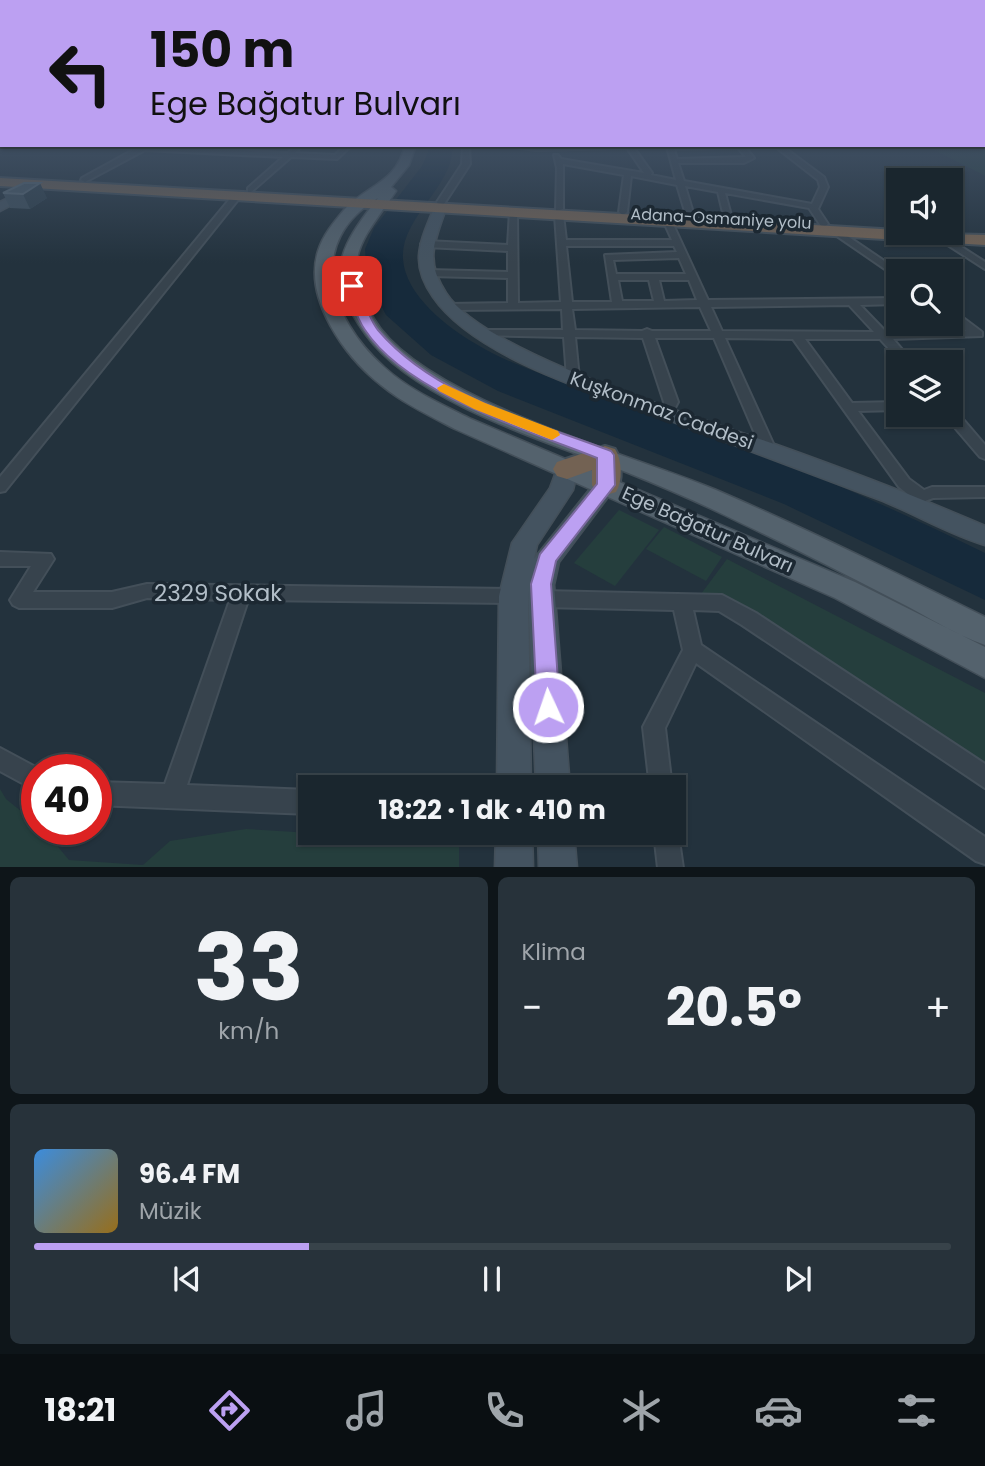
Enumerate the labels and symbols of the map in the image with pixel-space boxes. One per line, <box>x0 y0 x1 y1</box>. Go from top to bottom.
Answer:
street label: Adana-Osmaniye yolu <box>630 202 812 235</box>
pin <box>322 256 382 316</box>
street label: Kuşkonmaz Caddesi <box>566 365 757 456</box>
street label: Ege Bağatur Bulvarı <box>618 480 798 579</box>
street label: 2329 Sokak <box>154 577 282 609</box>
position arrow <box>511 670 585 744</box>
speed limit sign: 40 <box>21 754 112 845</box>

